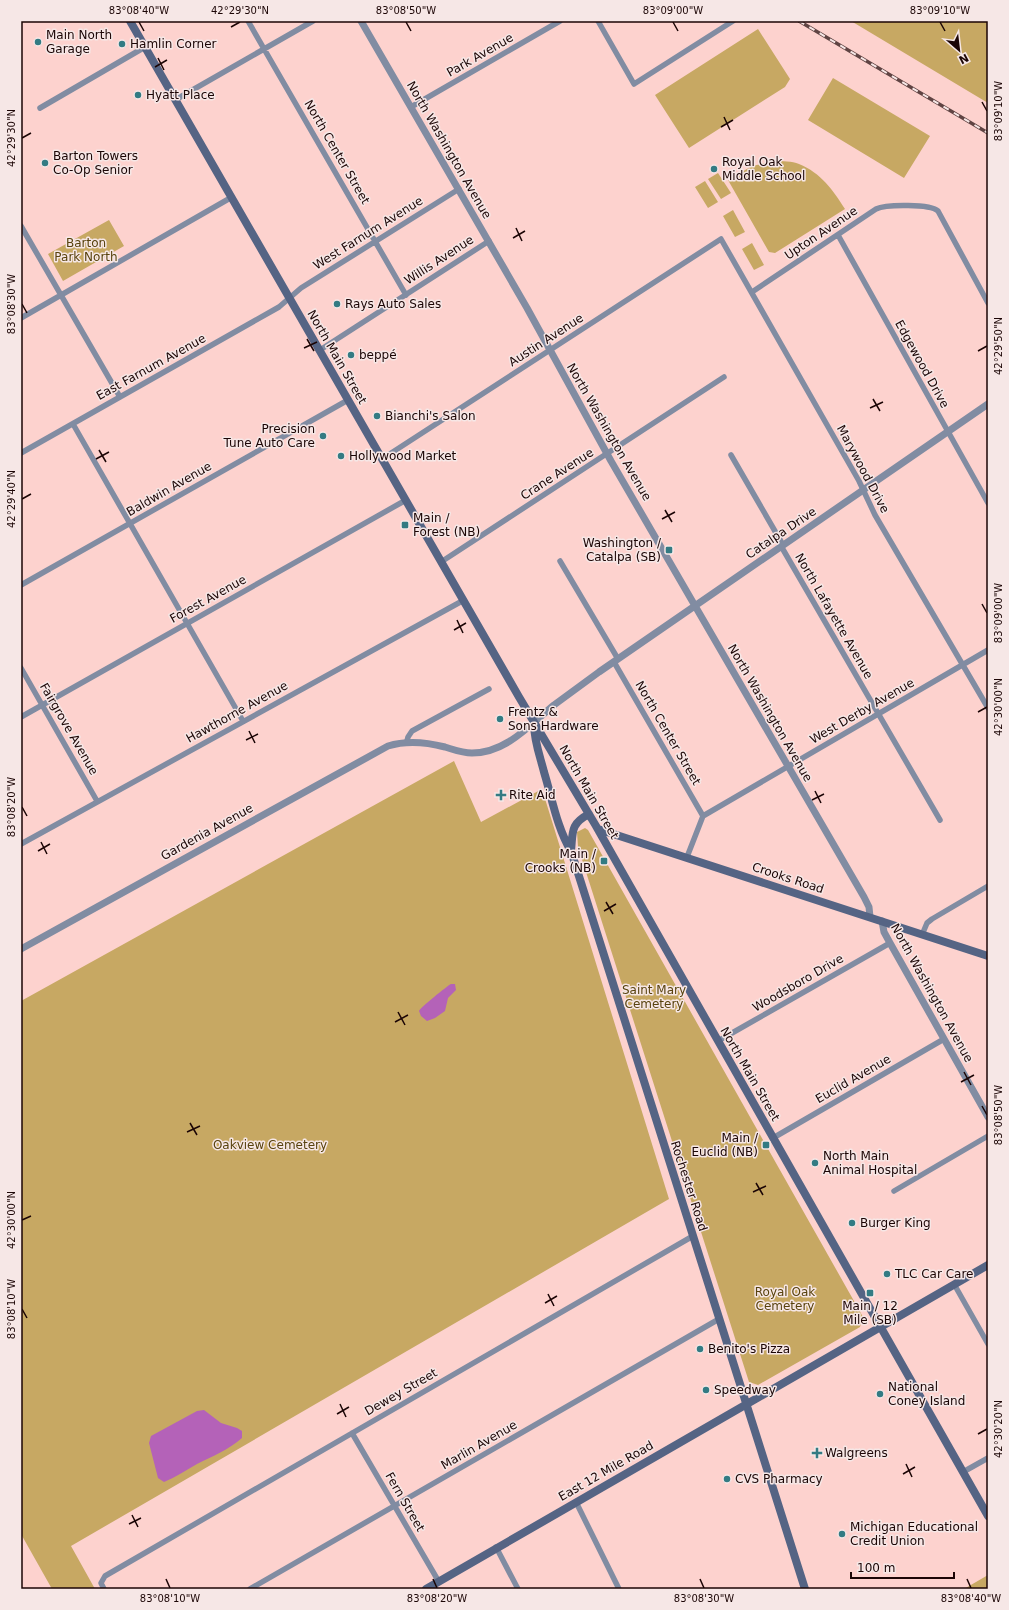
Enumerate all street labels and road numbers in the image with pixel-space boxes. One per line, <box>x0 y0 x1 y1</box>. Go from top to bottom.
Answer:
street label: Park Avenue <box>444 30 516 80</box>
street label: North Washington Avenue <box>404 79 494 221</box>
street label: North Center Street <box>301 97 373 207</box>
street label: West Farnum Avenue <box>311 194 425 272</box>
street label: Upton Avenue <box>782 204 860 262</box>
street label: Willis Avenue <box>402 232 476 288</box>
street label: North Main Street <box>304 307 370 407</box>
street label: Austin Avenue <box>506 311 586 369</box>
street label: Edgewood Drive <box>892 318 952 410</box>
street label: East Farnum Avenue <box>94 331 208 403</box>
street label: North Washington Avenue <box>564 361 654 503</box>
street label: Marywood Drive <box>834 423 892 515</box>
street label: Crane Avenue <box>518 445 596 503</box>
street label: Baldwin Avenue <box>124 459 214 519</box>
street label: Catalpa Drive <box>743 504 819 562</box>
street label: North Lafayette Avenue <box>792 551 876 681</box>
street label: Forest Avenue <box>167 572 249 626</box>
street label: North Washington Avenue <box>725 642 815 784</box>
street label: West Derby Avenue <box>807 675 917 747</box>
street label: Hawthorne Avenue <box>184 678 290 746</box>
street label: North Center Street <box>632 678 704 788</box>
street label: Fairgrove Avenue <box>37 681 101 777</box>
street label: North Main Street <box>556 742 622 842</box>
street label: Gardenia Avenue <box>159 801 255 863</box>
street label: Crooks Road <box>750 860 826 896</box>
street label: North Washington Avenue <box>888 921 976 1065</box>
street label: Woodsboro Drive <box>750 951 846 1015</box>
street label: North Main Street <box>717 1024 783 1124</box>
street label: Euclid Avenue <box>813 1052 893 1106</box>
street label: Rochester Road <box>668 1139 710 1233</box>
street label: Dewey Street <box>362 1365 440 1418</box>
street label: Marlin Avenue <box>439 1418 519 1472</box>
street label: East 12 Mile Road <box>556 1438 656 1504</box>
street label: Fern Street <box>382 1470 428 1534</box>

